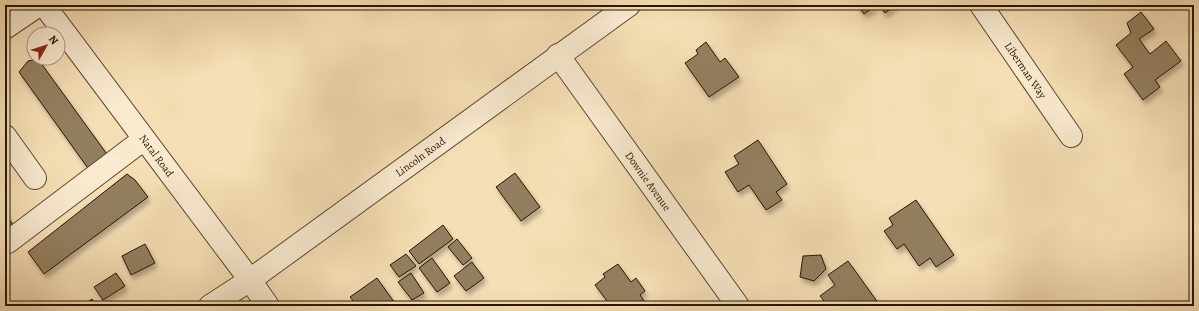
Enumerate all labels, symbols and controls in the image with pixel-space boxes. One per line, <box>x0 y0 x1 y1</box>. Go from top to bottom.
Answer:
north arrow <box>26 26 66 66</box>
text: N <box>45 32 62 48</box>
street label: Liberman Way <box>1001 39 1050 102</box>
street label: Natal Road <box>135 131 177 180</box>
street label: Lincoln Road <box>392 134 449 180</box>
street label: Downie Avenue <box>621 148 674 214</box>

